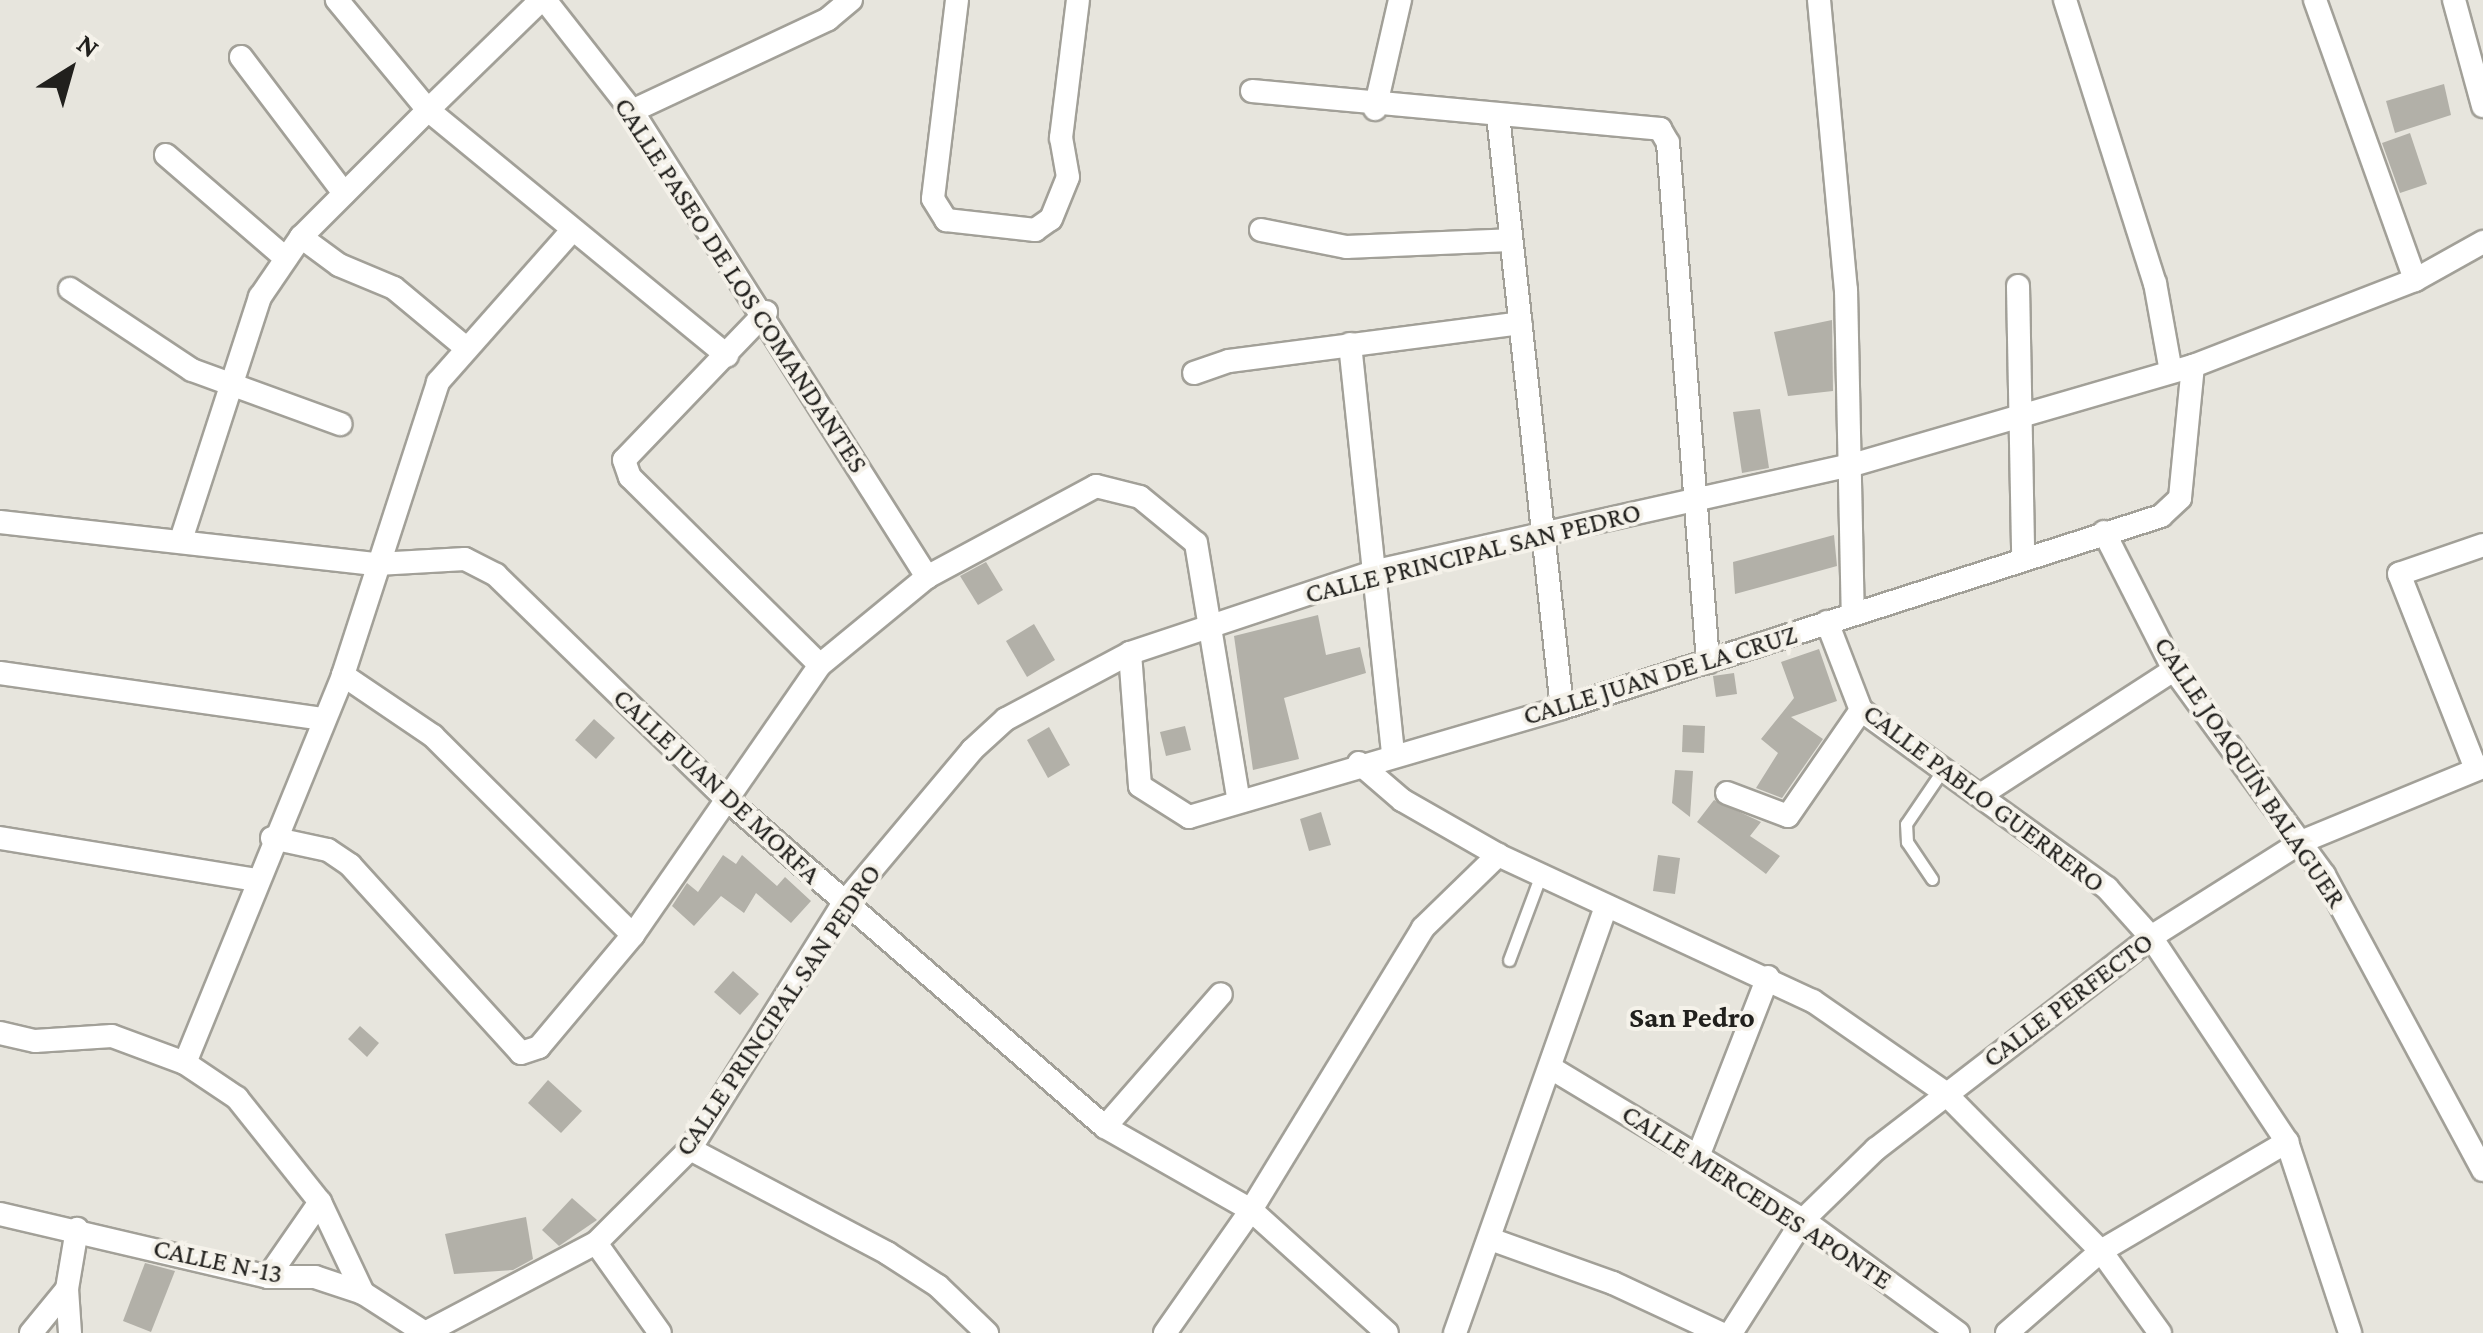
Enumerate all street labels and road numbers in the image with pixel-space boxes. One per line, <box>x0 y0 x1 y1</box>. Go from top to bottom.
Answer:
street label: CALLE PASEO DE LOS COMANDANTES <box>607 91 875 479</box>
street label: CALLE PRINCIPAL SAN PEDRO <box>1302 495 1644 611</box>
street label: CALLE JUAN DE LA CRUZ <box>1519 617 1801 733</box>
street label: CALLE JOAQUÍN BALAGUER <box>2147 630 2353 914</box>
street label: CALLE JUAN DE MORFA <box>606 681 828 891</box>
street label: CALLE PABLO GUERRERO <box>1856 696 2112 900</box>
street label: CALLE PRINCIPAL SAN PEDRO <box>668 858 888 1162</box>
street label: CALLE PERFECTO <box>1976 925 2160 1075</box>
street label: CALLE MERCEDES APONTE <box>1615 1097 1899 1297</box>
street label: CALLE N-13 <box>150 1231 286 1291</box>

